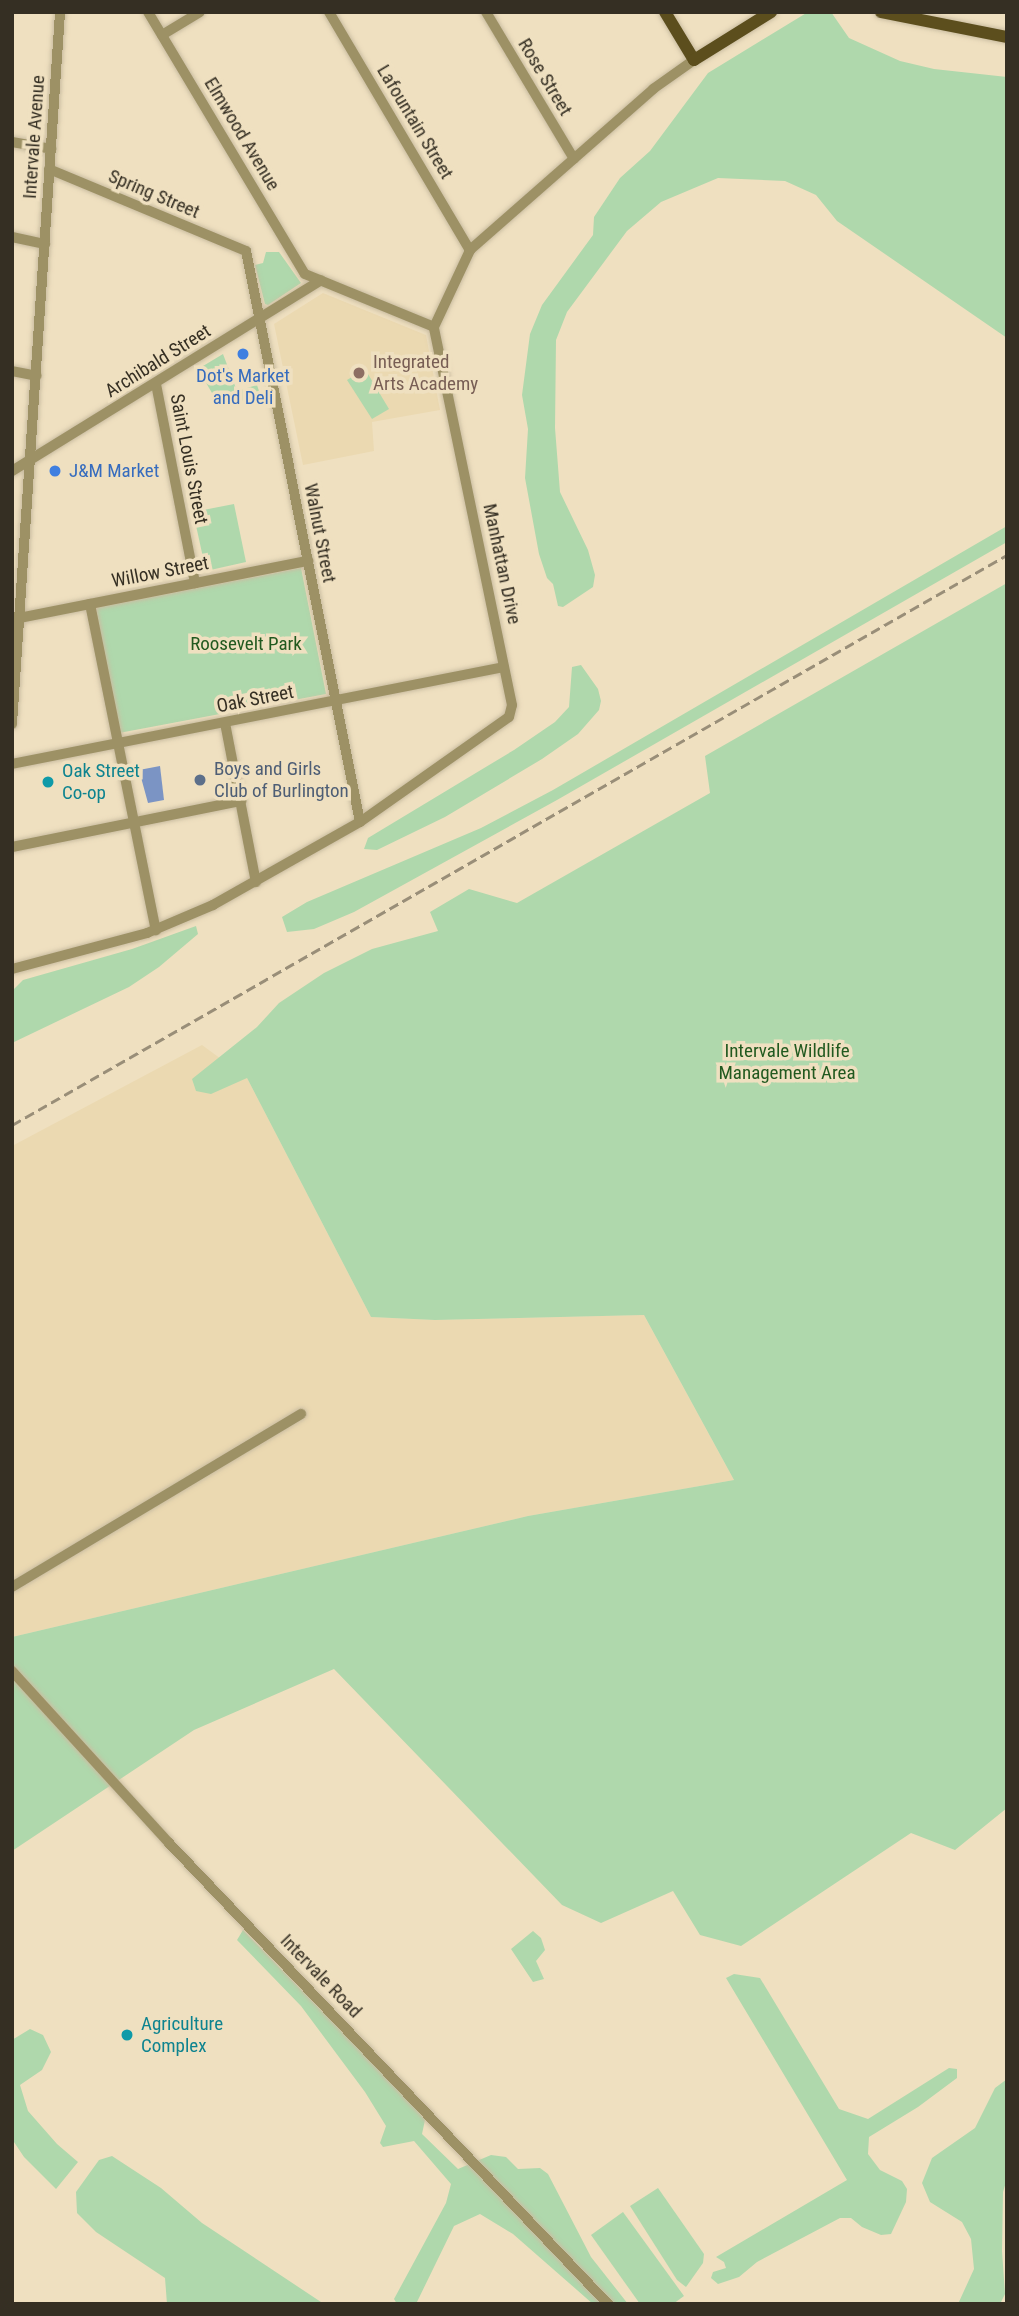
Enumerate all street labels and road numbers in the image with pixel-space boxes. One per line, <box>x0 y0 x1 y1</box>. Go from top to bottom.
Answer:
street label: Rose Street <box>513 34 577 120</box>
street label: Lafountain Street <box>372 61 458 183</box>
street label: Elmwood Avenue <box>199 73 285 195</box>
street label: Intervale Avenue <box>18 74 50 200</box>
street label: Spring Street <box>105 165 203 223</box>
street label: Archibald Street <box>101 320 215 402</box>
street label: Saint Louis Street <box>165 392 213 526</box>
street label: Walnut Street <box>299 481 341 585</box>
street label: Manhattan Drive <box>478 502 526 626</box>
street label: Willow Street <box>110 551 210 593</box>
street label: Oak Street <box>215 680 295 718</box>
street label: Intervale Road <box>276 1929 366 2023</box>

